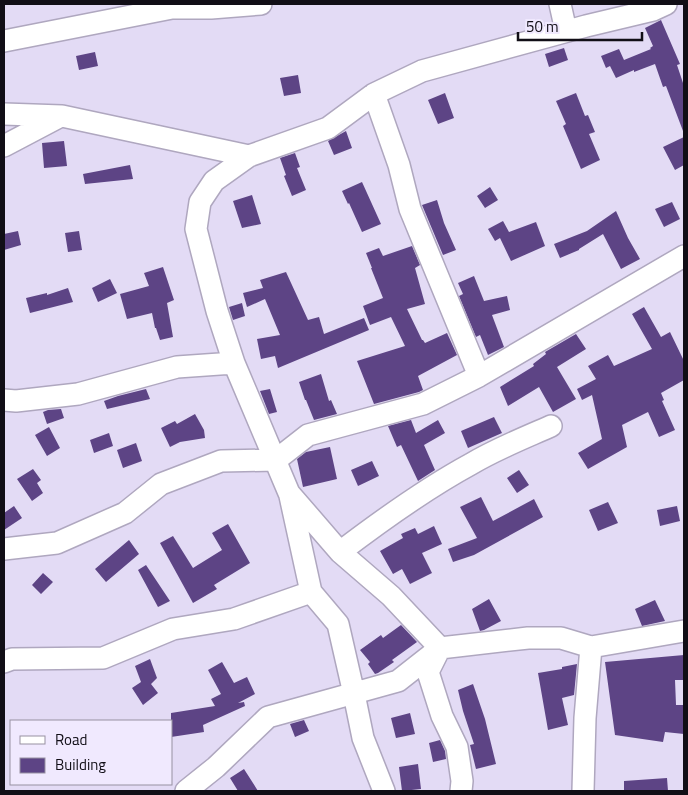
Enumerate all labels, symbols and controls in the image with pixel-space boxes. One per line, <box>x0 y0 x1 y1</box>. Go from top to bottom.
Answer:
scale bar <box>518 10 642 42</box>
text: 50 m <box>526 15 559 38</box>
legend <box>10 720 172 785</box>
text: Road <box>55 728 87 751</box>
text: Building <box>55 753 106 776</box>

